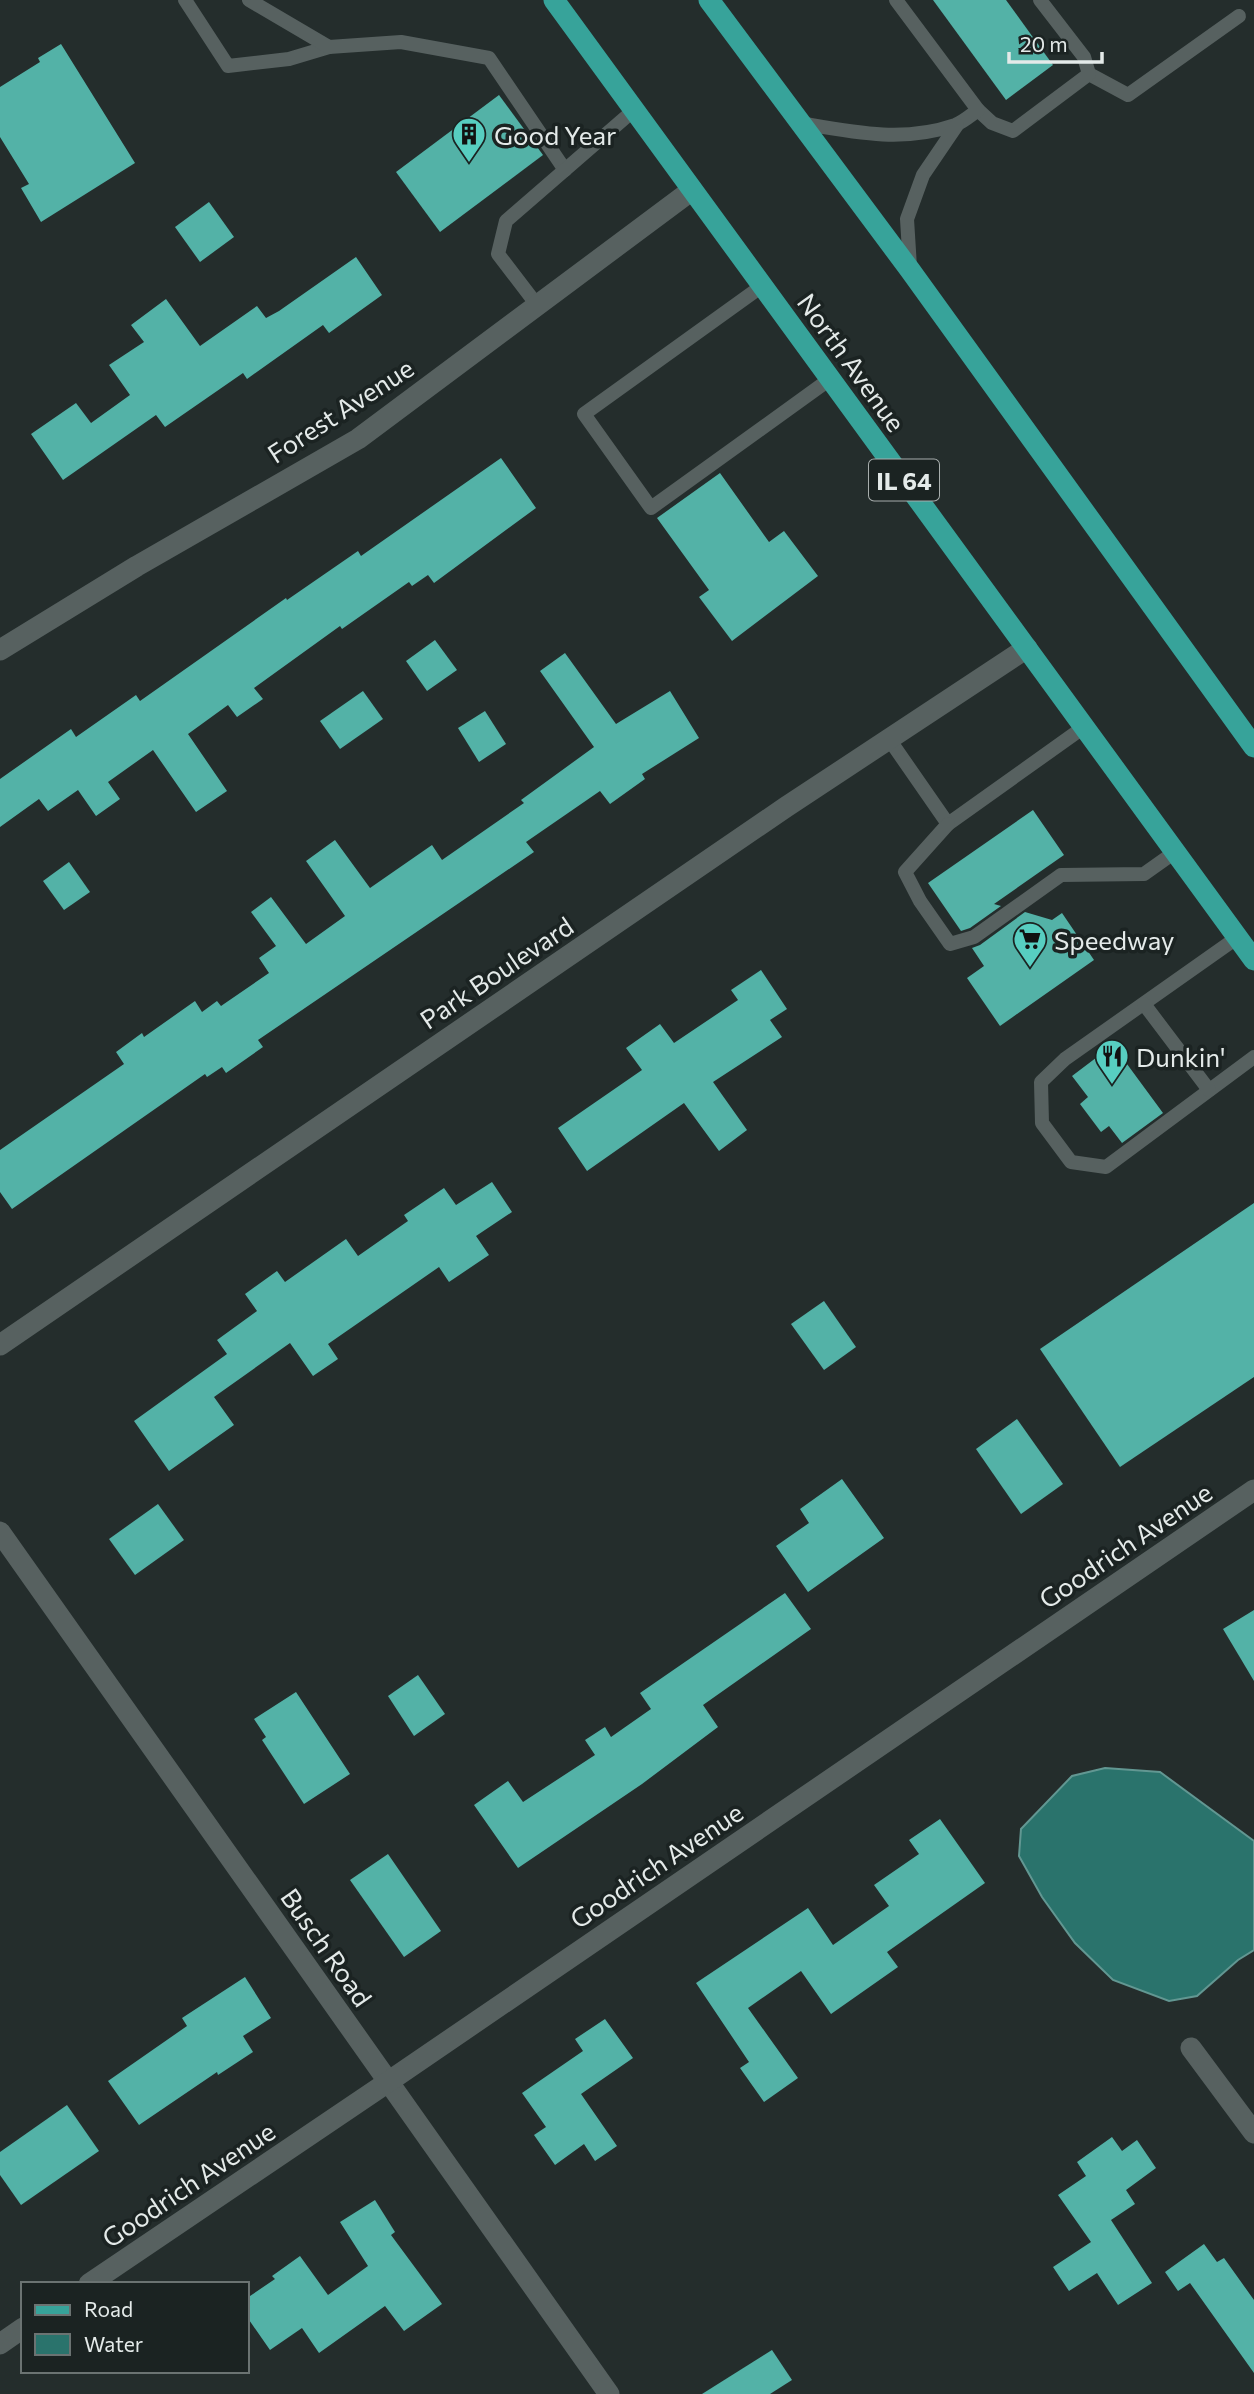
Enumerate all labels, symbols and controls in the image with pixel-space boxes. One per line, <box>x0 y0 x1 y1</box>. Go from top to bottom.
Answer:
scale bar <box>1009 21 1102 65</box>
text: 20 m <box>1020 31 1068 56</box>
building icon: Good Year <box>450 115 488 164</box>
place label: Good Year <box>494 119 616 150</box>
street label: North Avenue <box>792 287 912 437</box>
street label: Forest Avenue <box>261 351 419 469</box>
road number: IL 64 <box>869 460 939 500</box>
street label: Park Boulevard <box>414 909 578 1035</box>
supermarket icon: Speedway <box>1011 920 1049 969</box>
place label: Speedway <box>1054 924 1174 955</box>
restaurant icon: Dunkin' <box>1093 1037 1131 1086</box>
place label: Dunkin' <box>1136 1041 1226 1072</box>
street label: Goodrich Avenue <box>1033 1476 1217 1614</box>
street label: Goodrich Avenue <box>564 1796 748 1934</box>
street label: Busch Road <box>275 1882 379 2012</box>
street label: Goodrich Avenue <box>96 2115 280 2253</box>
legend <box>21 2282 248 2373</box>
text: Road <box>84 2296 133 2321</box>
text: Water <box>84 2331 143 2356</box>

